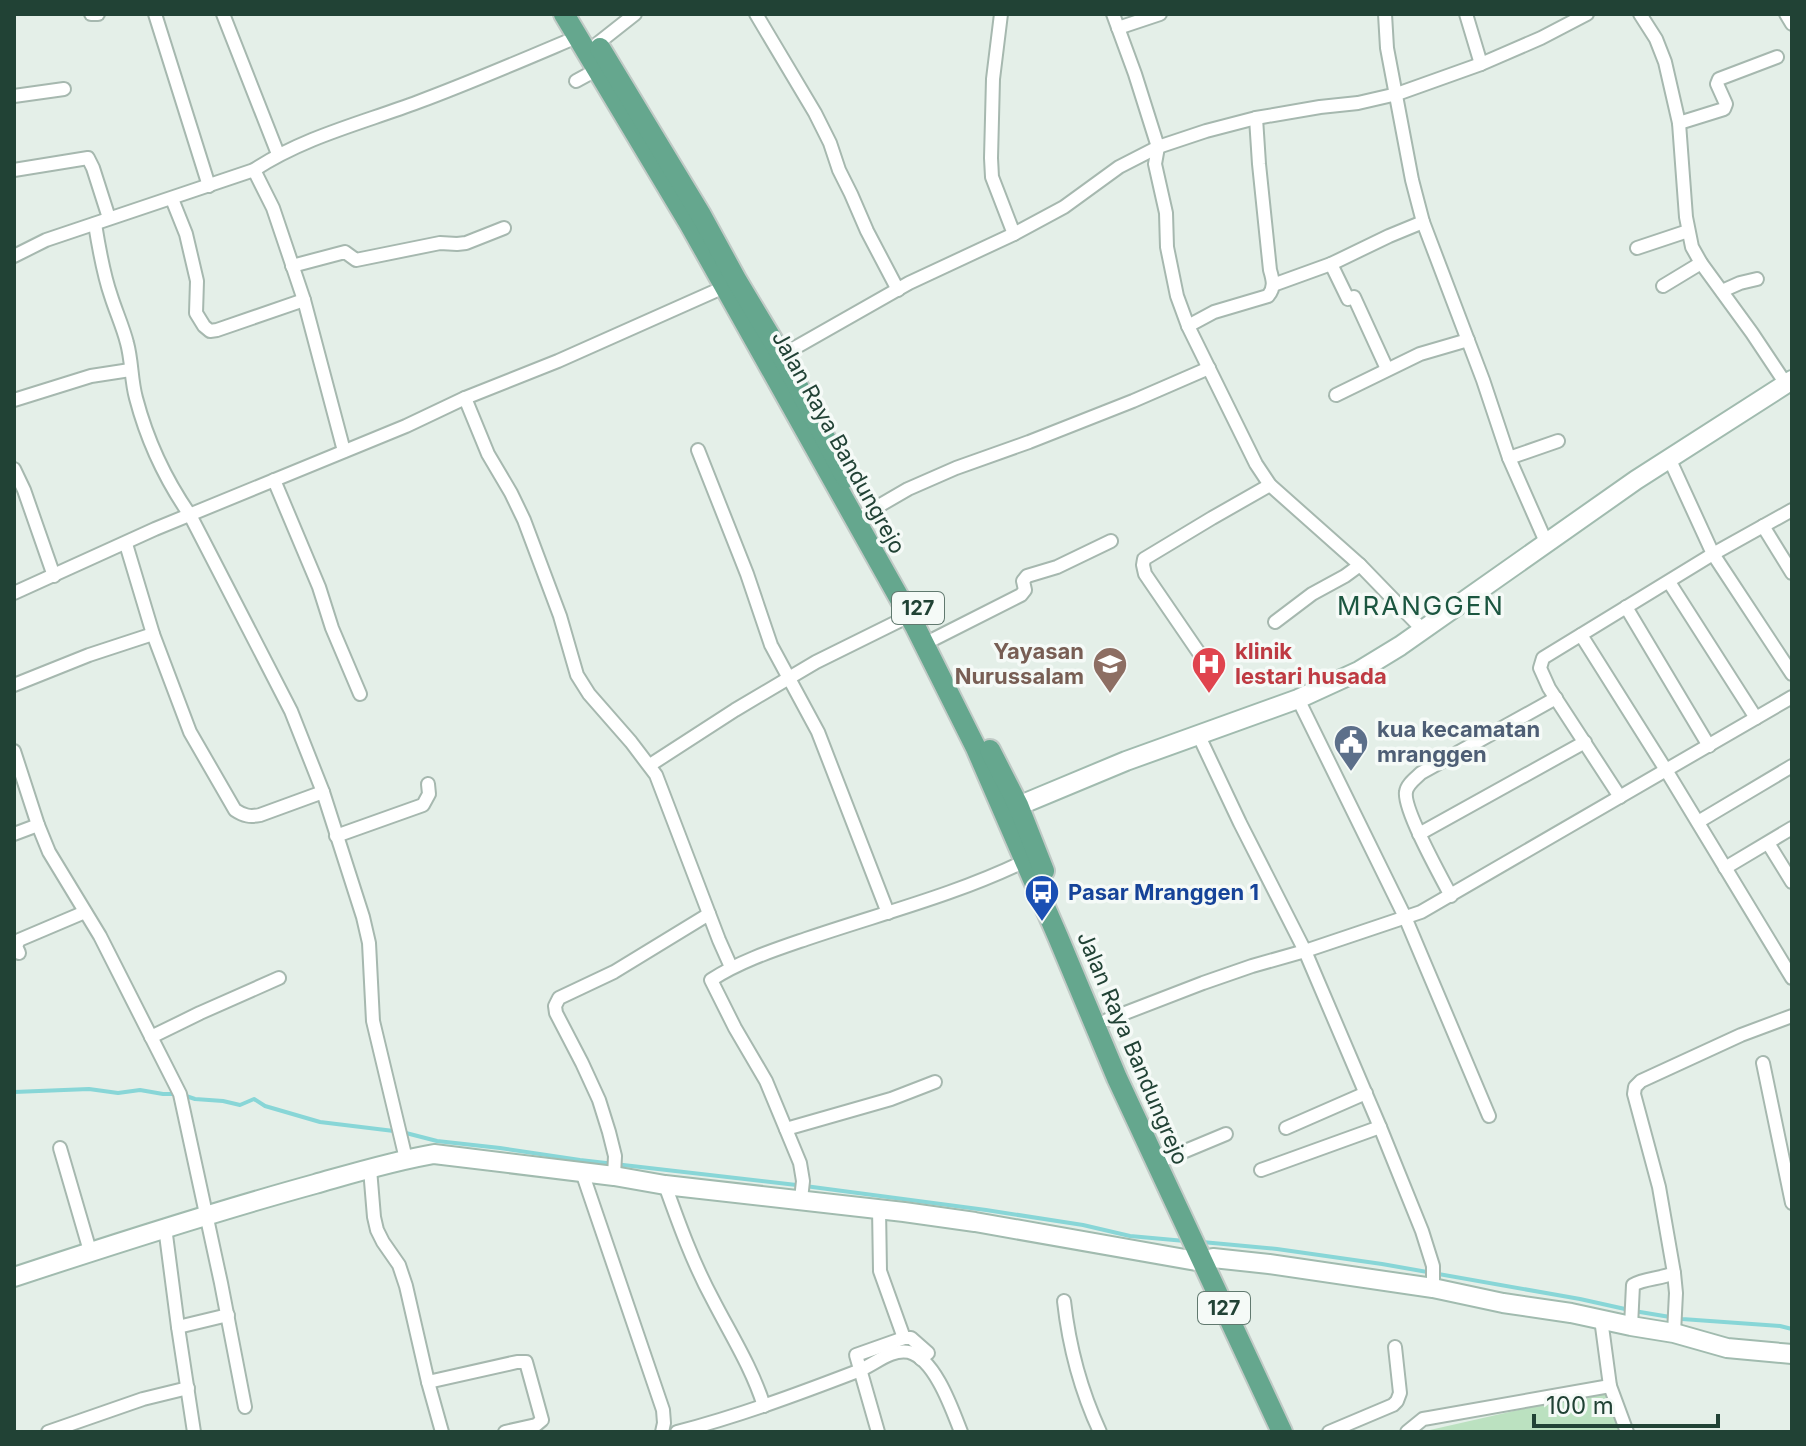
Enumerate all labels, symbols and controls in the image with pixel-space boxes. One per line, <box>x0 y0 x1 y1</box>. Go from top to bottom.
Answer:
street label: Jalan Raya Bandungrejo <box>767 326 911 558</box>
district label: MRANGGEN <box>1337 590 1505 621</box>
road number: 127 <box>892 592 944 624</box>
place label: Yayasan Nurussalam <box>955 638 1084 689</box>
place label: klinik lestari husada <box>1235 638 1387 689</box>
school or university icon: Yayasan Nurussalam <box>1091 645 1129 695</box>
hospital icon: klinik lestari husada <box>1190 645 1228 695</box>
place label: kua kecamatan mranggen <box>1377 716 1540 767</box>
public building icon: kua kecamatan mranggen <box>1332 723 1370 773</box>
bus stop icon: Pasar Mranggen 1 <box>1023 873 1061 923</box>
place label: Pasar Mranggen 1 <box>1068 879 1259 905</box>
street label: Jalan Raya Bandungrejo <box>1072 928 1194 1168</box>
road number: 127 <box>1198 1292 1250 1324</box>
scale bar <box>1534 1378 1718 1428</box>
text: 100 m <box>1546 1391 1614 1420</box>

